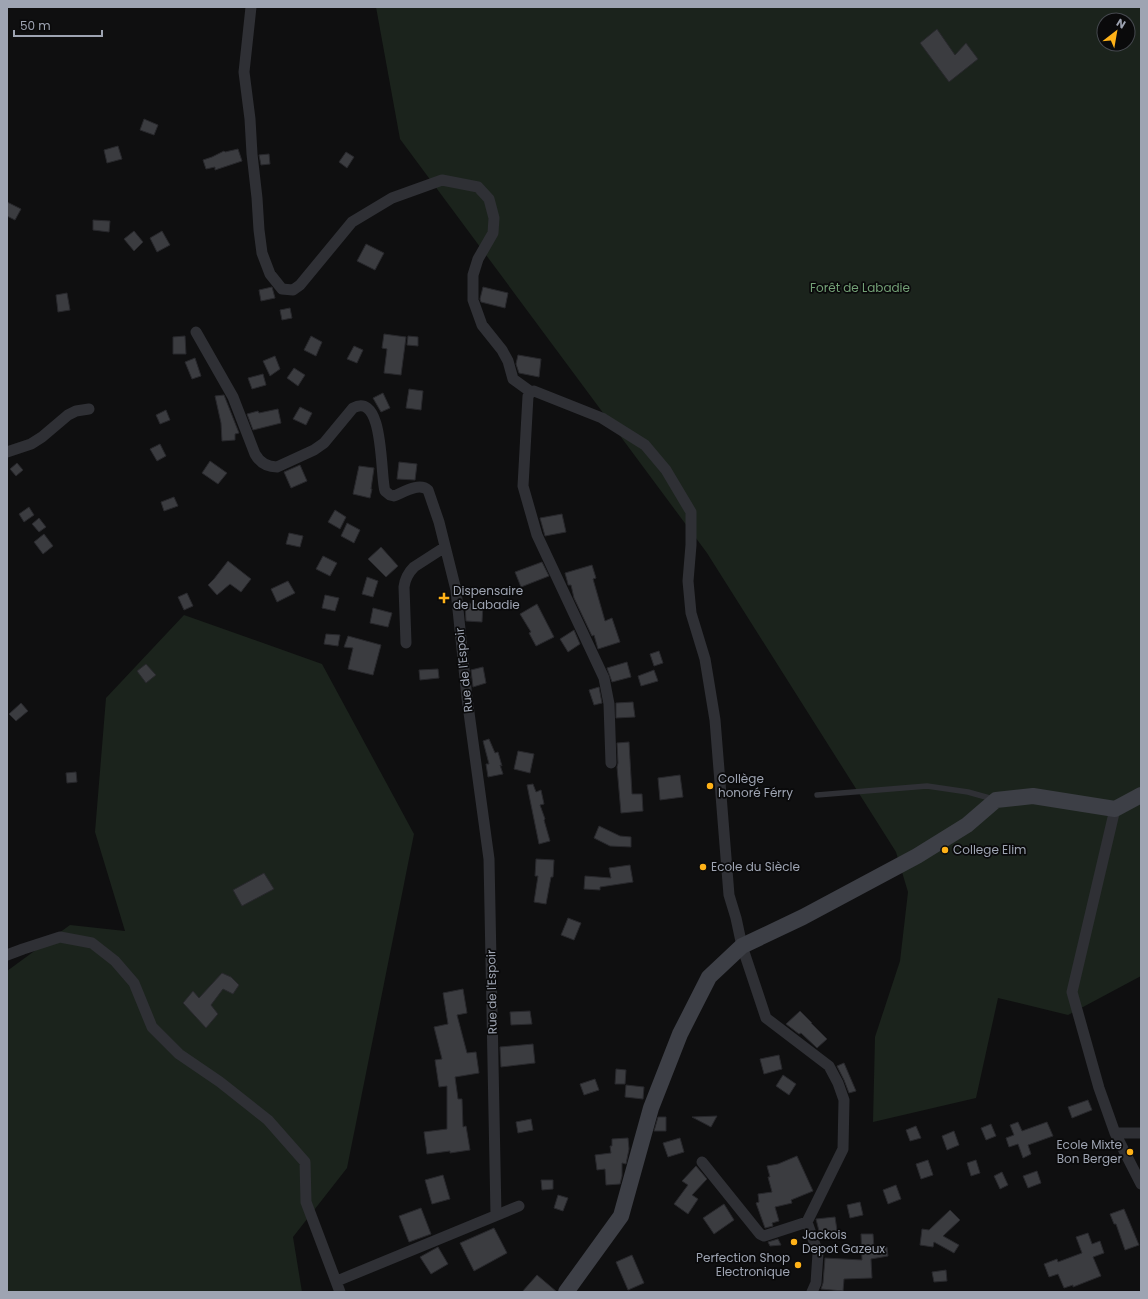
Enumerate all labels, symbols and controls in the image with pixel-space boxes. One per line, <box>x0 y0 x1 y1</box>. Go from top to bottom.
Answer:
scale bar <box>14 12 102 38</box>
north arrow <box>1096 12 1136 52</box>
text: N <box>1113 14 1129 32</box>
text: 50 m <box>20 17 51 34</box>
park label: Forêt de Labadie <box>810 279 910 296</box>
place label: Dispensaire de Labadie <box>453 582 523 613</box>
marker: Dispensaire de Labadie <box>438 592 450 604</box>
street label: Rue de l'Espoir <box>451 626 476 713</box>
place label: Collège honoré Férry <box>718 770 793 801</box>
marker: Collège honoré Férry <box>705 781 715 791</box>
place label: College Elim <box>953 841 1026 858</box>
marker: College Elim <box>940 845 950 855</box>
place label: Ecole du Siècle <box>711 858 800 875</box>
marker: Ecole du Siècle <box>698 862 708 872</box>
street label: Rue de l'Espoir <box>482 949 501 1035</box>
place label: Ecole Mixte Bon Berger <box>1056 1136 1123 1167</box>
marker: Ecole Mixte Bon Berger <box>1125 1147 1135 1157</box>
place label: Jackois Depot Gazeux <box>802 1226 885 1257</box>
marker: Jackois Depot Gazeux <box>789 1237 799 1247</box>
place label: Perfection Shop Electronique <box>696 1249 790 1280</box>
marker: Perfection Shop Electronique <box>793 1260 803 1270</box>

